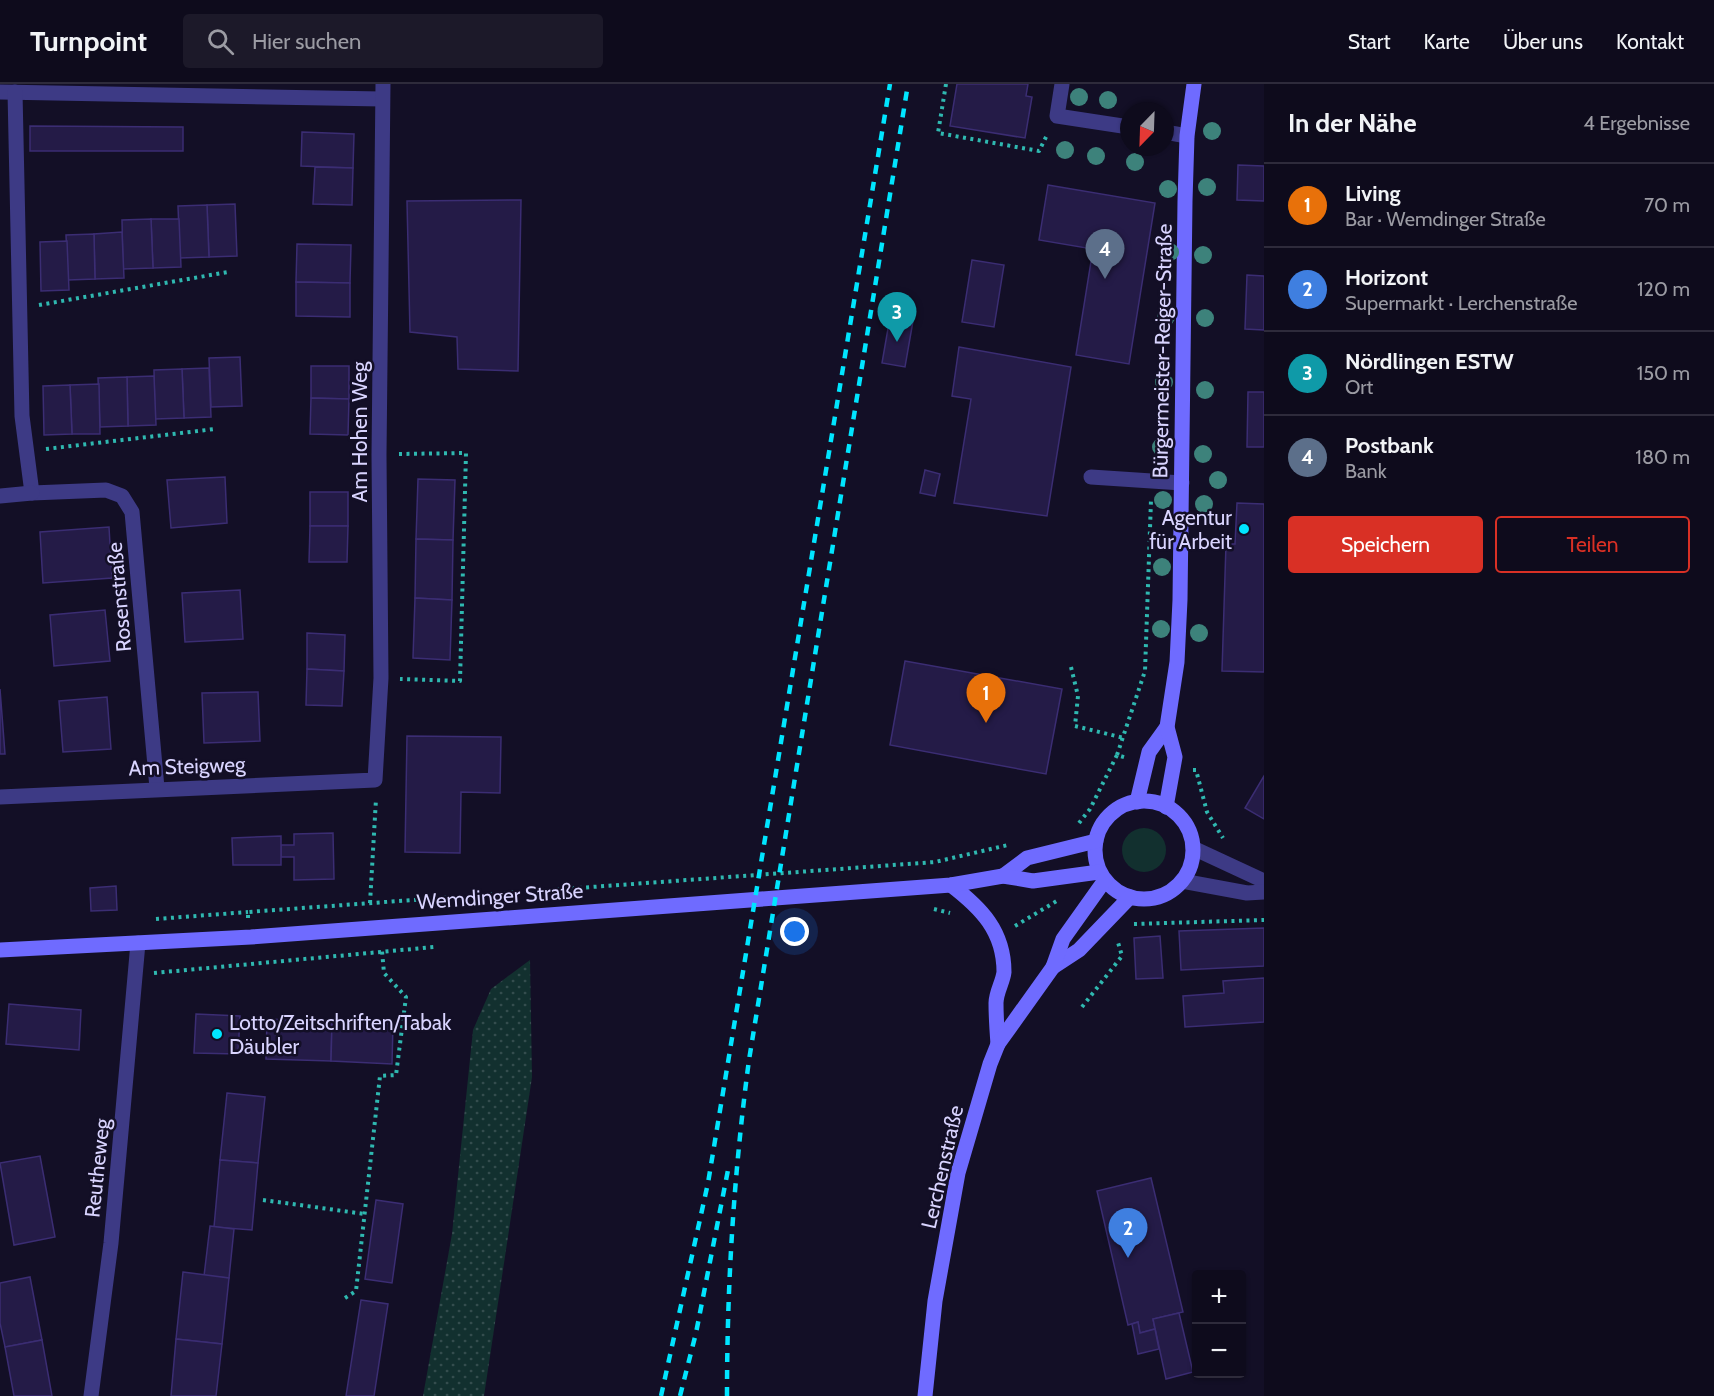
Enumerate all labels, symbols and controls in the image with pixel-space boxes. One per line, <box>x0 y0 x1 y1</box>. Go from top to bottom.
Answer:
search box <box>183 14 603 68</box>
text: Turnpoint <box>30 24 147 58</box>
icon: search <box>204 25 237 58</box>
text: Hier suchen <box>252 28 361 55</box>
text: Start <box>1348 29 1391 54</box>
text: Karte <box>1424 29 1470 54</box>
text: Über uns <box>1503 29 1583 54</box>
text: Kontakt <box>1616 29 1684 54</box>
north arrow <box>1120 102 1174 156</box>
text: In der Nähe <box>1288 107 1417 139</box>
text: 4 Ergebnisse <box>1583 111 1690 135</box>
text: Living <box>1345 180 1401 207</box>
text: 1 <box>1304 193 1311 217</box>
text: 70 m <box>1644 193 1690 217</box>
text: Bar · Wemdinger Straße <box>1345 207 1546 231</box>
street label: Bürgermeister-Reiger-Straße <box>1147 223 1177 479</box>
pin: 4 <box>1086 230 1124 279</box>
text: Horizont <box>1345 264 1428 291</box>
text: 2 <box>1302 277 1313 301</box>
text: 120 m <box>1637 277 1690 301</box>
text: Supermarkt · Lerchenstraße <box>1345 291 1578 315</box>
pin: 3 <box>878 292 916 342</box>
text: Nördlingen ESTW <box>1345 348 1514 375</box>
street label: Am Hohen Weg <box>347 361 372 503</box>
text: 3 <box>1302 361 1313 385</box>
text: 150 m <box>1637 361 1690 385</box>
text: Ort <box>1345 375 1373 399</box>
text: Postbank <box>1345 432 1434 459</box>
text: 4 <box>1301 445 1314 469</box>
text: 180 m <box>1635 445 1690 469</box>
text: Bank <box>1345 459 1387 483</box>
place label: Agentur für Arbeit <box>1149 505 1232 554</box>
button: Speichern <box>1288 516 1483 573</box>
button: Teilen <box>1495 516 1690 573</box>
marker: Agentur für Arbeit <box>1237 522 1251 536</box>
street label: Rosenstraße <box>102 541 136 653</box>
pin: 1 <box>966 674 1006 723</box>
street label: Am Steigweg <box>128 751 246 781</box>
street label: Wemdinger Straße <box>416 878 584 914</box>
your location <box>780 917 809 946</box>
place label: Lotto/Zeitschriften/Tabak Däubler <box>229 1010 452 1059</box>
marker: Lotto/Zeitschriften/Tabak Däubler <box>210 1027 224 1041</box>
street label: Lerchenstraße <box>916 1103 968 1231</box>
street label: Reutheweg <box>79 1117 115 1219</box>
pin: 2 <box>1108 1208 1148 1258</box>
map controls <box>1192 1270 1246 1378</box>
button: + <box>1192 1270 1246 1324</box>
button: − <box>1192 1324 1246 1378</box>

